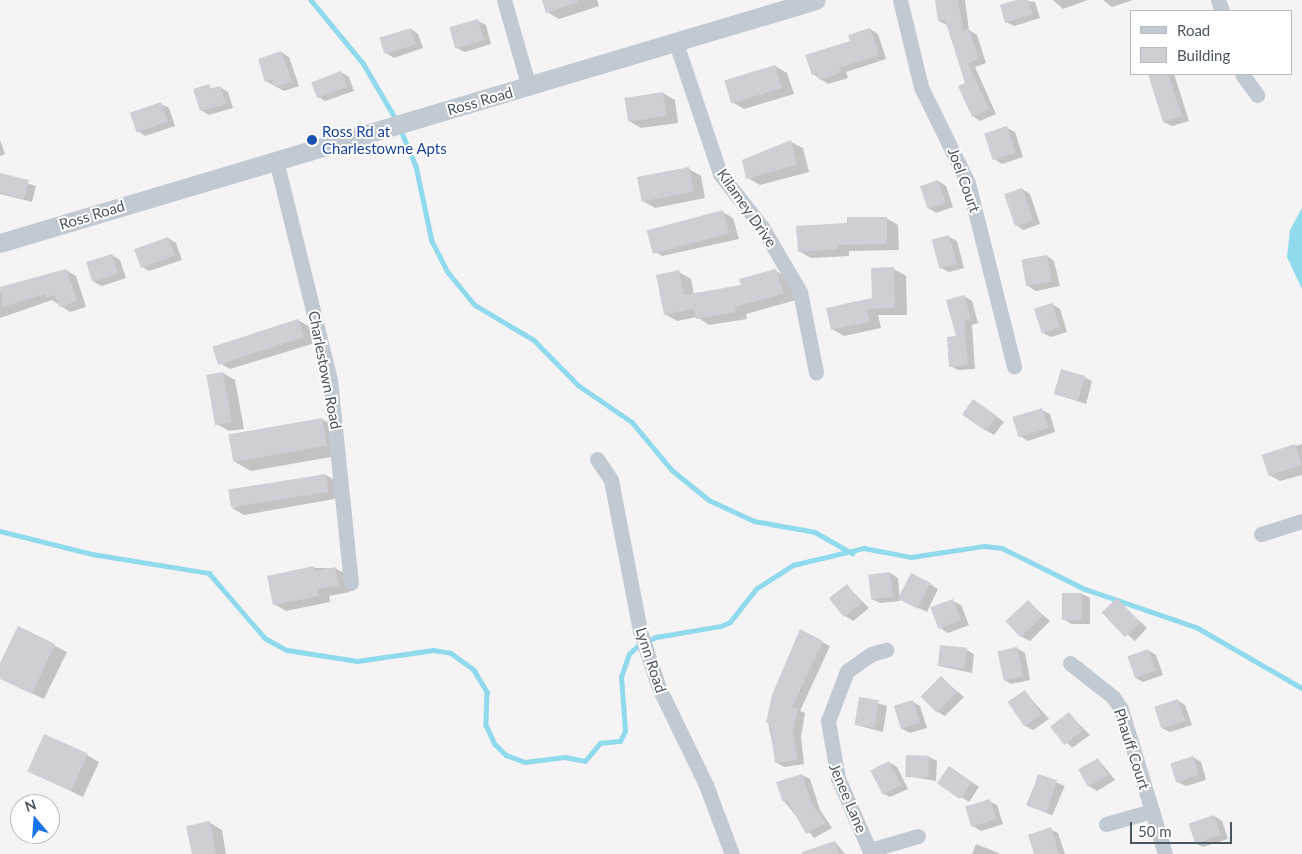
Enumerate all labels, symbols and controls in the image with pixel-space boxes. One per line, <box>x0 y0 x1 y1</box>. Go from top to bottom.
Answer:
legend <box>1130 10 1292 75</box>
text: Road <box>1177 21 1210 39</box>
text: Building <box>1177 46 1230 64</box>
street label: Ross Road <box>445 83 515 119</box>
place label: Ross Rd at Charlestowne Apts <box>322 122 447 157</box>
marker: Ross Rd at Charlestowne Apts <box>306 134 318 146</box>
street label: Joel Court <box>944 145 984 215</box>
street label: Kilamey Drive <box>713 165 781 251</box>
street label: Ross Road <box>57 197 127 233</box>
street label: Charlestown Road <box>305 309 345 431</box>
street label: Lynn Road <box>632 625 670 695</box>
street label: Phauff Court <box>1110 706 1154 792</box>
street label: Jenee Lane <box>825 761 871 835</box>
north arrow <box>10 794 60 844</box>
text: N <box>23 795 38 815</box>
scale bar <box>1132 812 1234 844</box>
text: 50 m <box>1138 822 1172 840</box>

